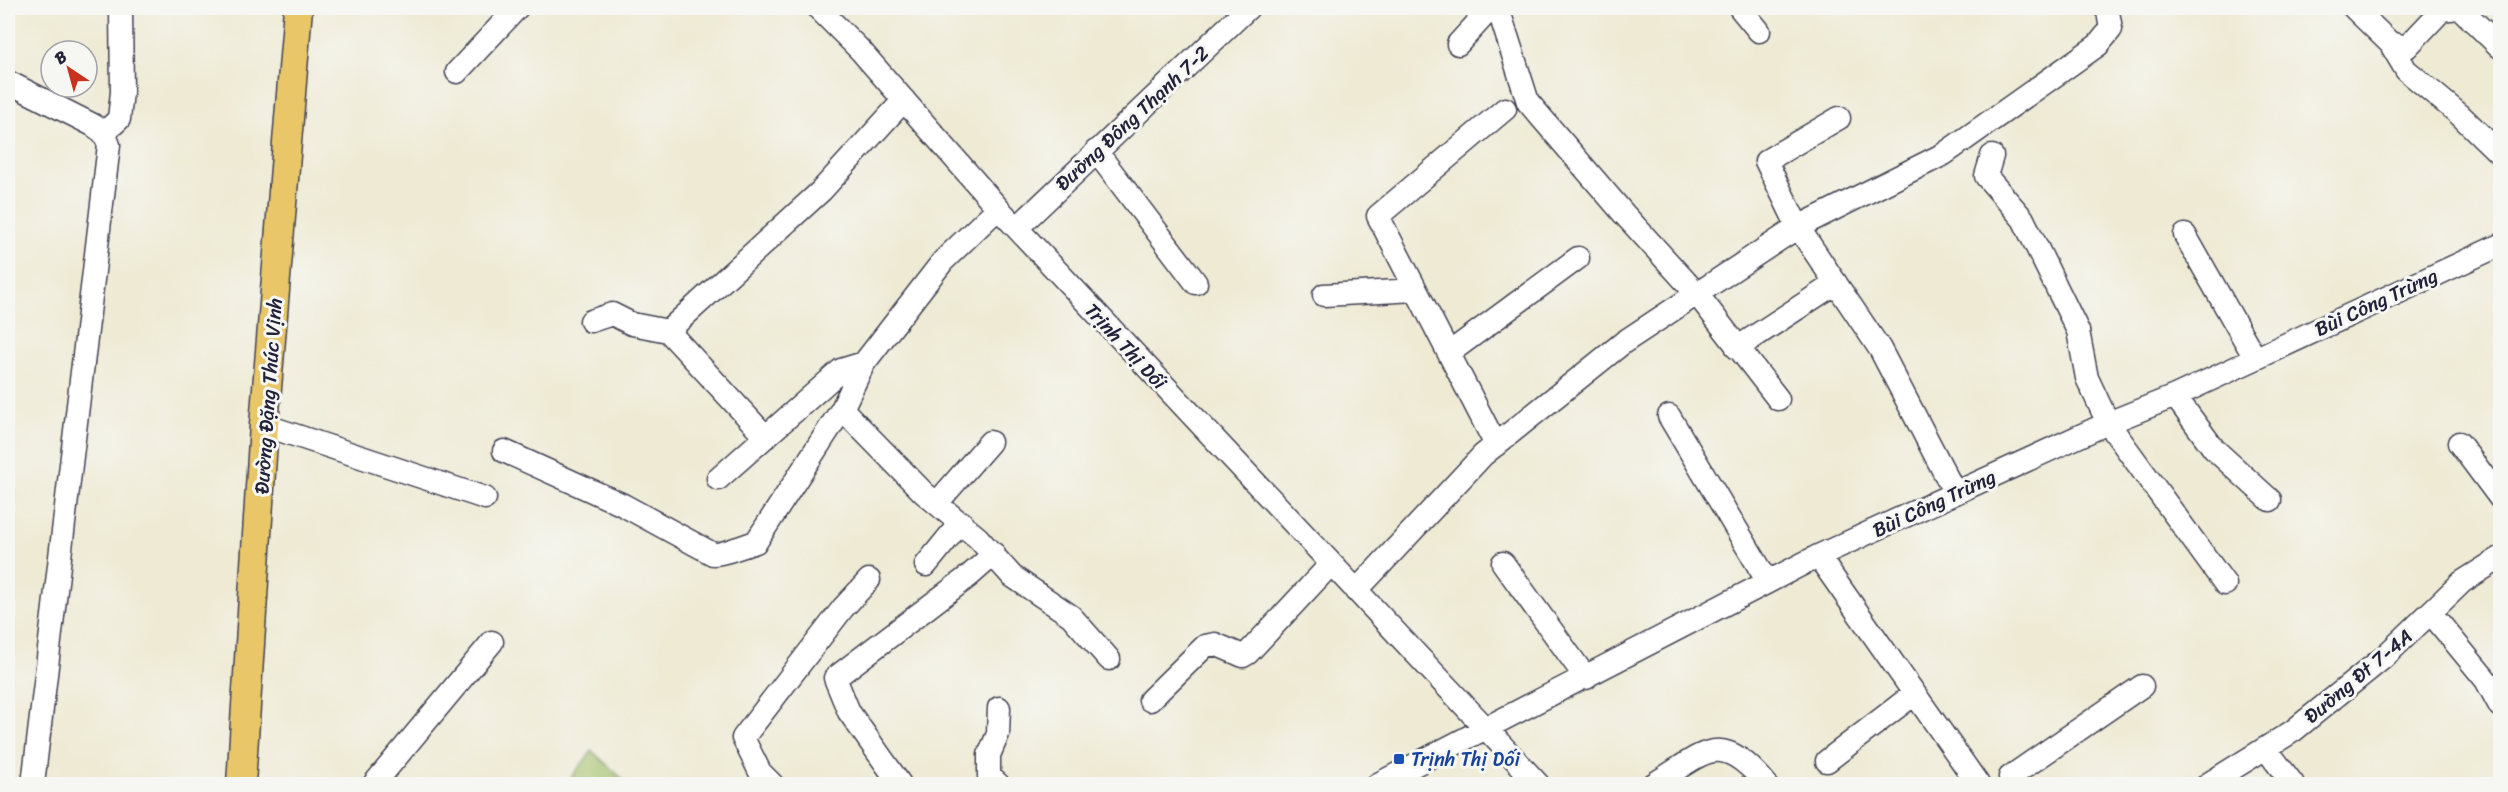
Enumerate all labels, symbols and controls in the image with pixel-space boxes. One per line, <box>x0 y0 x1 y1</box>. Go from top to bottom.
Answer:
street label: Đường Đông Thạnh 7-2 <box>1047 37 1218 200</box>
north arrow <box>39 39 99 99</box>
text: B <box>48 42 74 72</box>
street label: Bùi Công Trừng <box>2309 258 2444 346</box>
street label: Trịnh Thị Dối <box>1076 295 1177 399</box>
street label: Đường Đặng Thúc Vịnh <box>244 297 293 495</box>
street label: Bùi Công Trừng <box>1867 459 2002 547</box>
street label: Đường Đt 7-4A <box>2296 620 2421 733</box>
place label: Trịnh Thị Dối <box>1411 742 1521 777</box>
marker: Trịnh Thị Dối <box>1392 752 1406 766</box>

